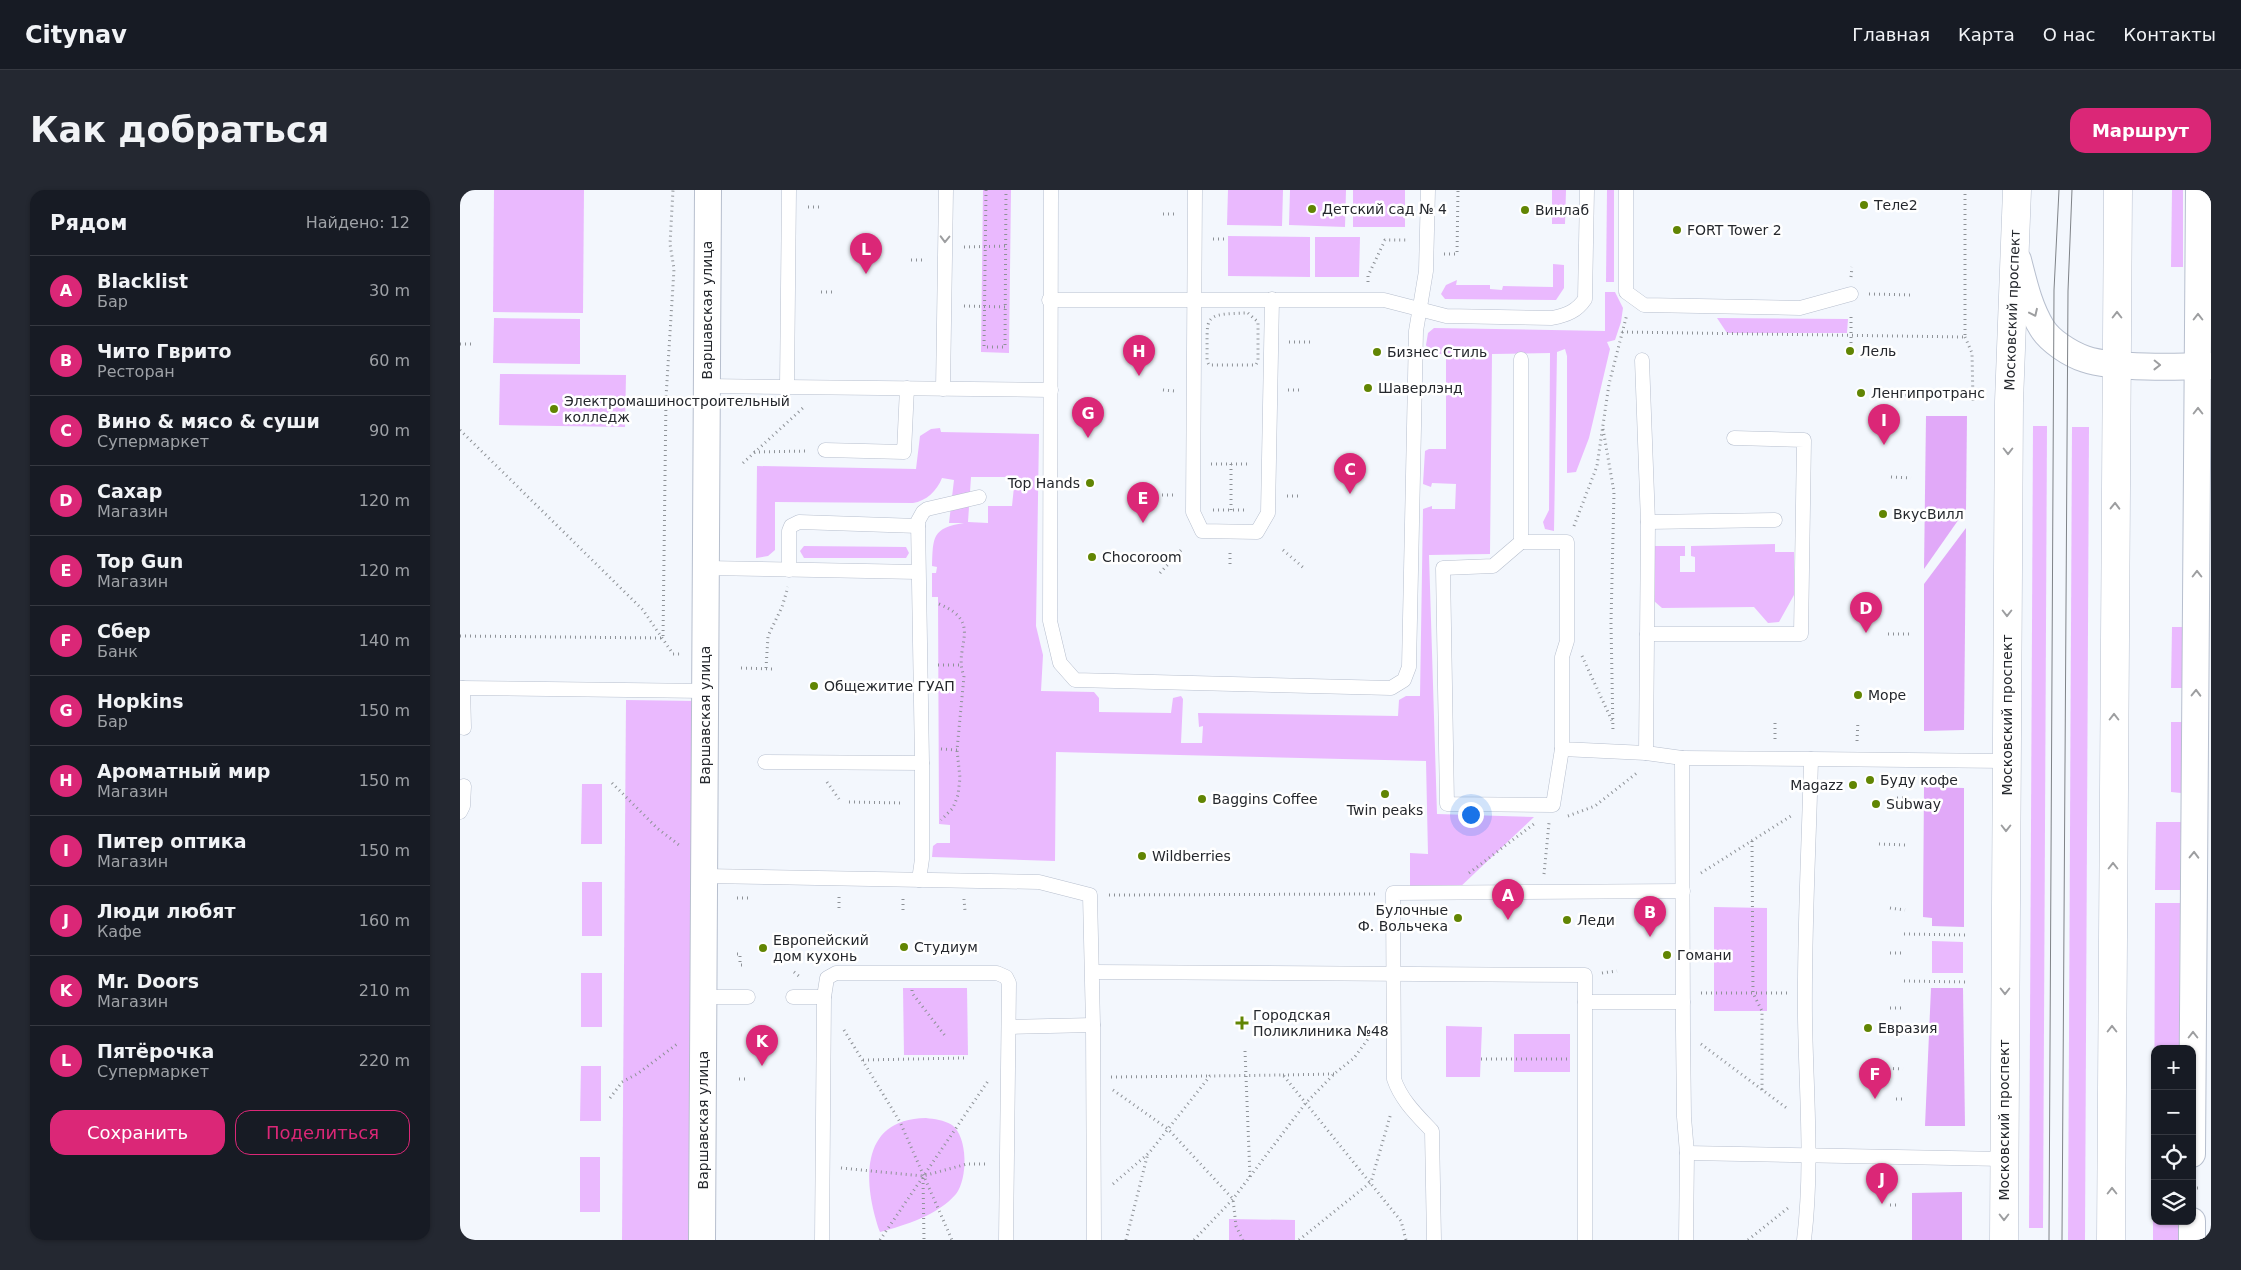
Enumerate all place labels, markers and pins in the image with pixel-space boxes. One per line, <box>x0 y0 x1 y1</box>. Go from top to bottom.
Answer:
place label: Теле2 <box>1873 197 1918 213</box>
marker: Теле2 <box>1858 199 1870 211</box>
place label: Детский сад № 4 <box>1322 201 1447 217</box>
place label: Винлаб <box>1535 202 1589 218</box>
marker: Детский сад № 4 <box>1306 203 1318 215</box>
marker: Винлаб <box>1519 204 1531 216</box>
place label: FORT Tower 2 <box>1687 222 1782 238</box>
marker: FORT Tower 2 <box>1671 224 1683 236</box>
pin: L <box>850 233 882 274</box>
pin: H <box>1123 335 1155 376</box>
place label: Лель <box>1860 343 1896 359</box>
place label: Бизнес Стиль <box>1387 344 1487 360</box>
marker: Лель <box>1844 345 1856 357</box>
marker: Бизнес Стиль <box>1371 346 1383 358</box>
place label: Шаверлэнд <box>1378 380 1463 396</box>
marker: Шаверлэнд <box>1362 382 1374 394</box>
place label: Ленгипротранс <box>1871 385 1985 401</box>
marker: Ленгипротранс <box>1855 387 1867 399</box>
place label: Электромашиностроительный колледж <box>564 393 790 425</box>
pin: G <box>1072 397 1104 438</box>
marker: Электромашиностроительный колледж <box>548 403 560 415</box>
pin: I <box>1868 404 1900 445</box>
pin: C <box>1334 453 1366 494</box>
place label: Top Hands <box>1007 475 1080 491</box>
marker: Top Hands <box>1084 477 1096 489</box>
pin: E <box>1127 482 1159 523</box>
place label: ВкусВилл <box>1893 506 1964 522</box>
marker: ВкусВилл <box>1877 508 1889 520</box>
place label: Chocoroom <box>1102 549 1182 565</box>
marker: Chocoroom <box>1086 551 1098 563</box>
pin: D <box>1850 592 1882 633</box>
place label: Общежитие ГУАП <box>824 678 955 694</box>
marker: Общежитие ГУАП <box>808 680 820 692</box>
place label: Море <box>1868 687 1906 703</box>
marker: Море <box>1852 689 1864 701</box>
place label: Буду кофе <box>1880 772 1958 788</box>
marker: Буду кофе <box>1864 774 1876 786</box>
place label: Magazz <box>1790 777 1843 793</box>
marker: Magazz <box>1847 779 1859 791</box>
marker: Twin peaks <box>1379 788 1391 800</box>
place label: Baggins Coffee <box>1212 791 1318 807</box>
marker: Baggins Coffee <box>1196 793 1208 805</box>
place label: Subway <box>1886 796 1941 812</box>
marker: Subway <box>1870 798 1882 810</box>
place label: Twin peaks <box>1346 802 1423 818</box>
place label: Wildberries <box>1152 848 1231 864</box>
marker: Wildberries <box>1136 850 1148 862</box>
pin: A <box>1492 879 1524 920</box>
pin: B <box>1634 896 1666 937</box>
place label: Булочные Ф. Вольчека <box>1358 902 1448 934</box>
marker: Булочные Ф. Вольчека <box>1452 912 1464 924</box>
place label: Леди <box>1577 912 1615 928</box>
marker: Леди <box>1561 914 1573 926</box>
place label: Европейский дом кухонь <box>773 932 869 964</box>
place label: Студиум <box>914 939 978 955</box>
marker: Студиум <box>898 941 910 953</box>
marker: Европейский дом кухонь <box>757 942 769 954</box>
place label: Гомани <box>1677 947 1732 963</box>
marker: Гомани <box>1661 949 1673 961</box>
place label: Городская Поликлиника №48 <box>1253 1007 1389 1039</box>
marker: Городская Поликлиника №48 <box>1235 1016 1249 1030</box>
place label: Евразия <box>1878 1020 1938 1036</box>
marker: Евразия <box>1862 1022 1874 1034</box>
pin: K <box>746 1025 778 1066</box>
pin: F <box>1859 1058 1891 1099</box>
pin: J <box>1866 1163 1898 1204</box>

